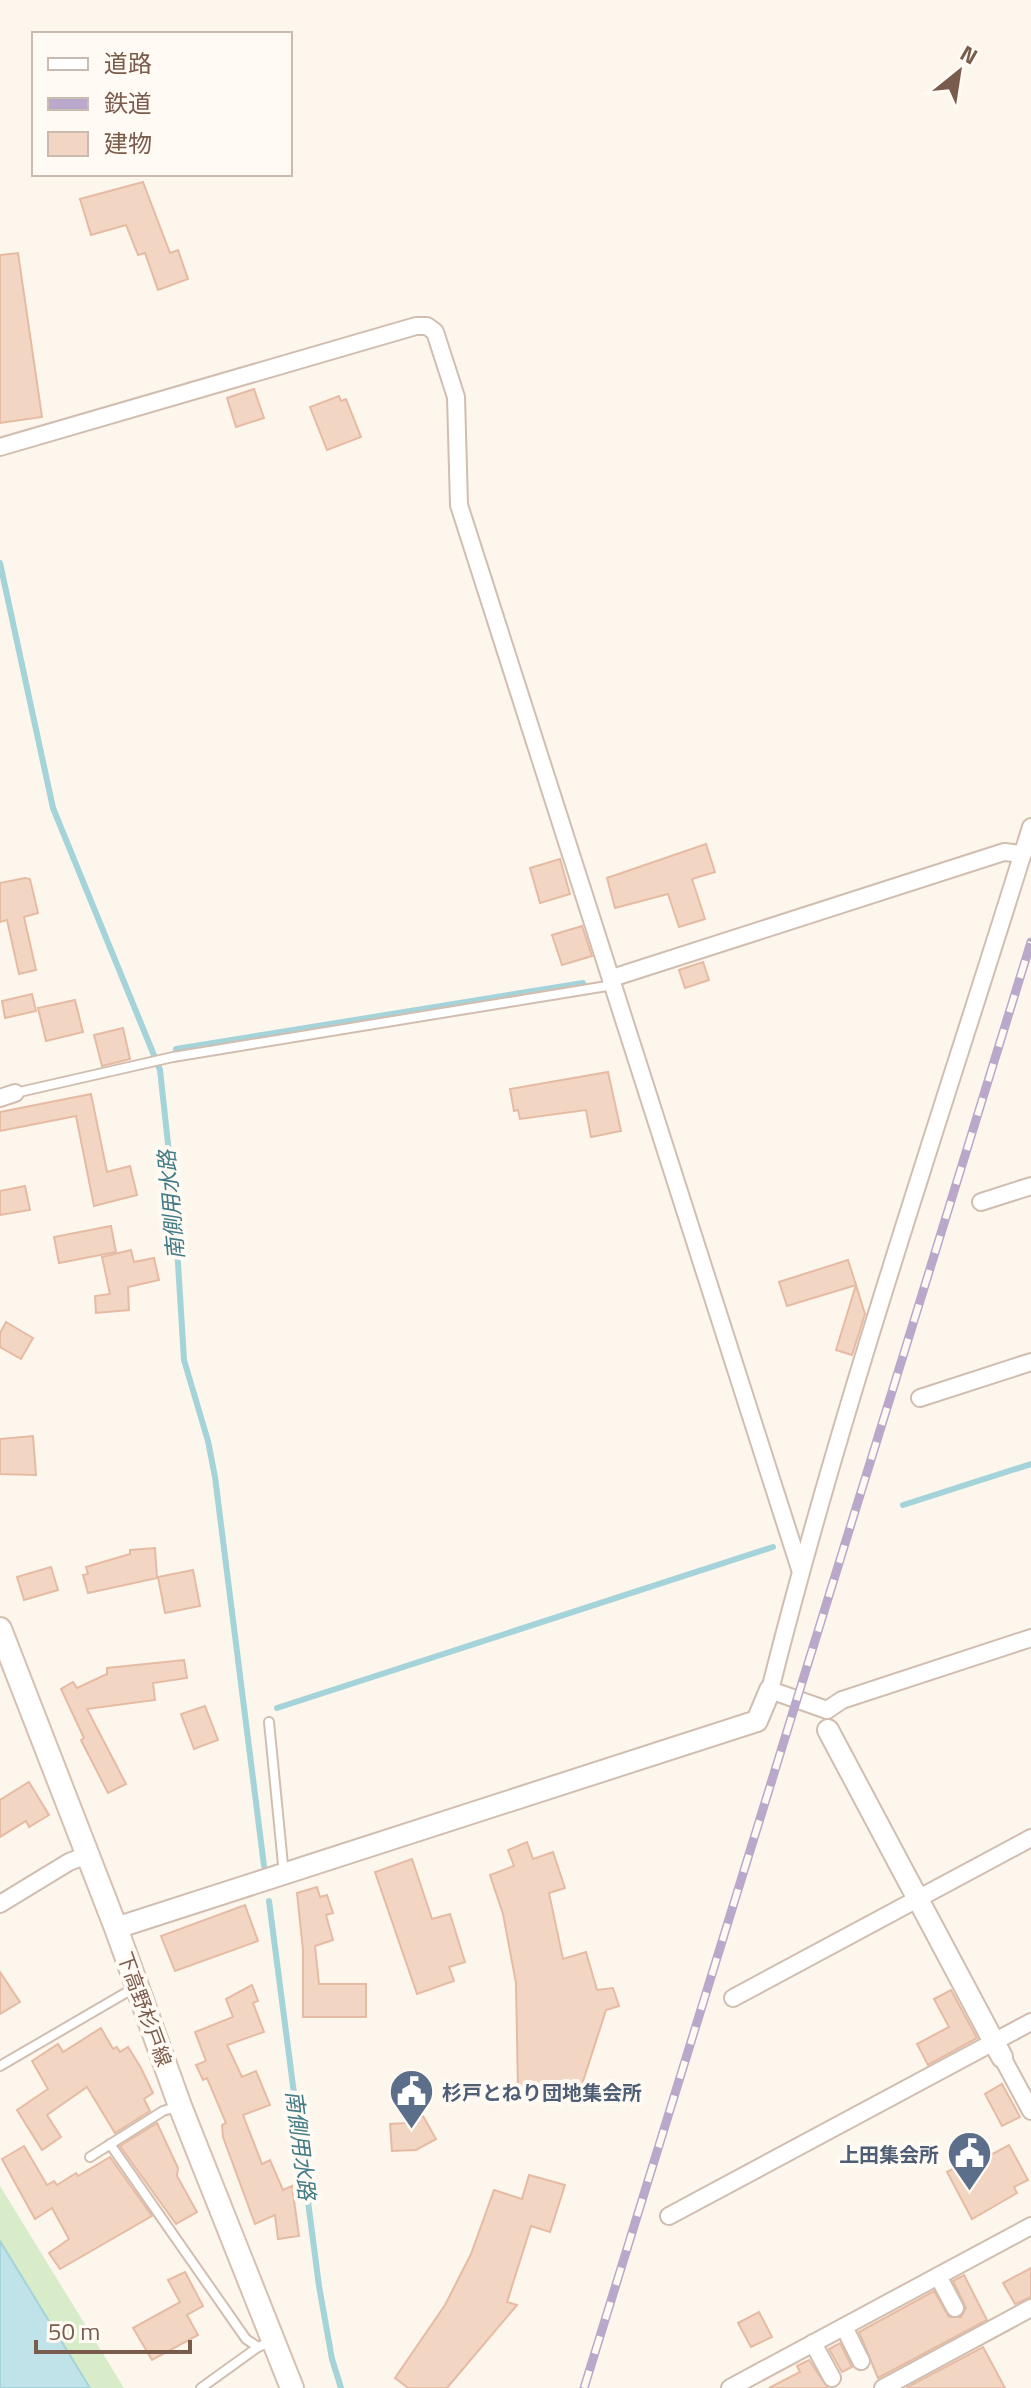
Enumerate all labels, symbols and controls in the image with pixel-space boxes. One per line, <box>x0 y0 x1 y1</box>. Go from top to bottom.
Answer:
legend <box>32 32 292 176</box>
north arrow <box>919 32 999 112</box>
text: N <box>954 36 984 73</box>
text: 道路 <box>104 45 152 81</box>
text: 鉄道 <box>104 85 152 121</box>
text: 建物 <box>104 125 152 161</box>
water label: 南側用水路 <box>149 1147 193 1261</box>
street label: 下高野杉戸線 <box>110 1947 180 2071</box>
public building icon: 杉戸とねり団地集会所 <box>387 2068 435 2131</box>
place label: 杉戸とねり団地集会所 <box>442 2077 642 2108</box>
water label: 南側用水路 <box>277 2088 325 2204</box>
public building icon: 上田集会所 <box>946 2130 994 2193</box>
place label: 上田集会所 <box>839 2139 939 2170</box>
scale bar <box>36 2304 190 2354</box>
text: 50 m <box>48 2313 100 2349</box>

